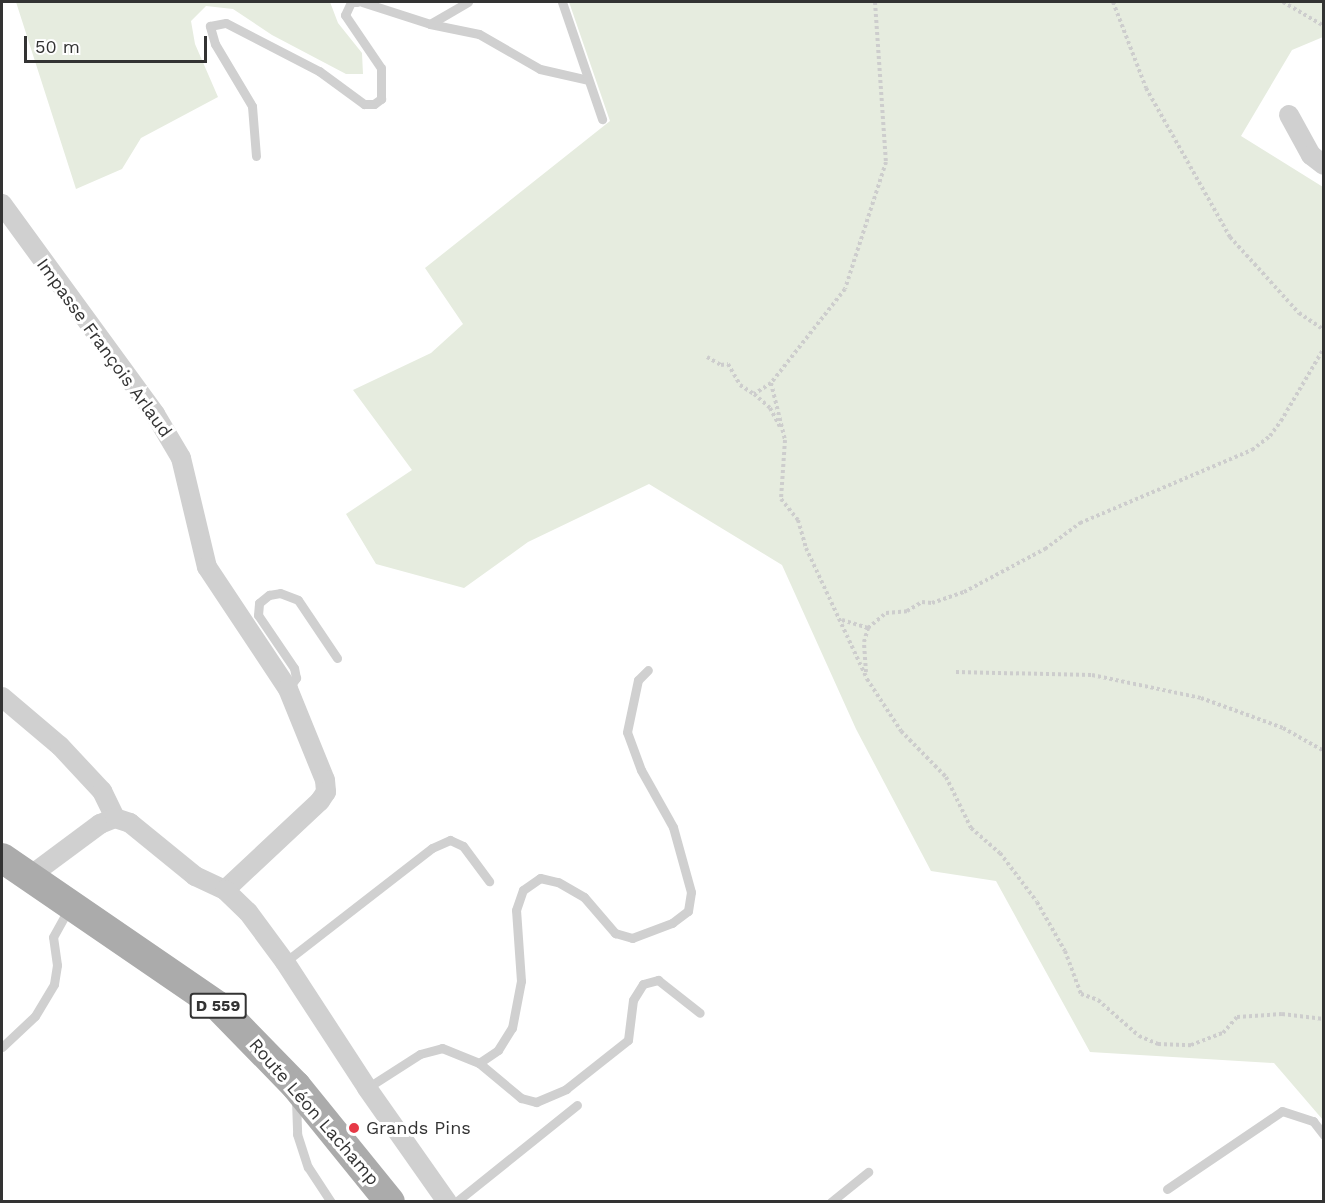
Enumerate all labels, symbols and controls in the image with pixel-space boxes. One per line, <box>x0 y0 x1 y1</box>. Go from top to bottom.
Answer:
scale bar <box>27 24 210 62</box>
text: 50 m <box>35 36 80 57</box>
street label: Impasse François Arlaud <box>32 254 176 442</box>
road number: D 559 <box>190 993 246 1019</box>
street label: Route Léon Lachamp <box>244 1034 384 1190</box>
place label: Grands Pins <box>366 1117 471 1139</box>
marker: Grands Pins <box>347 1121 361 1135</box>

